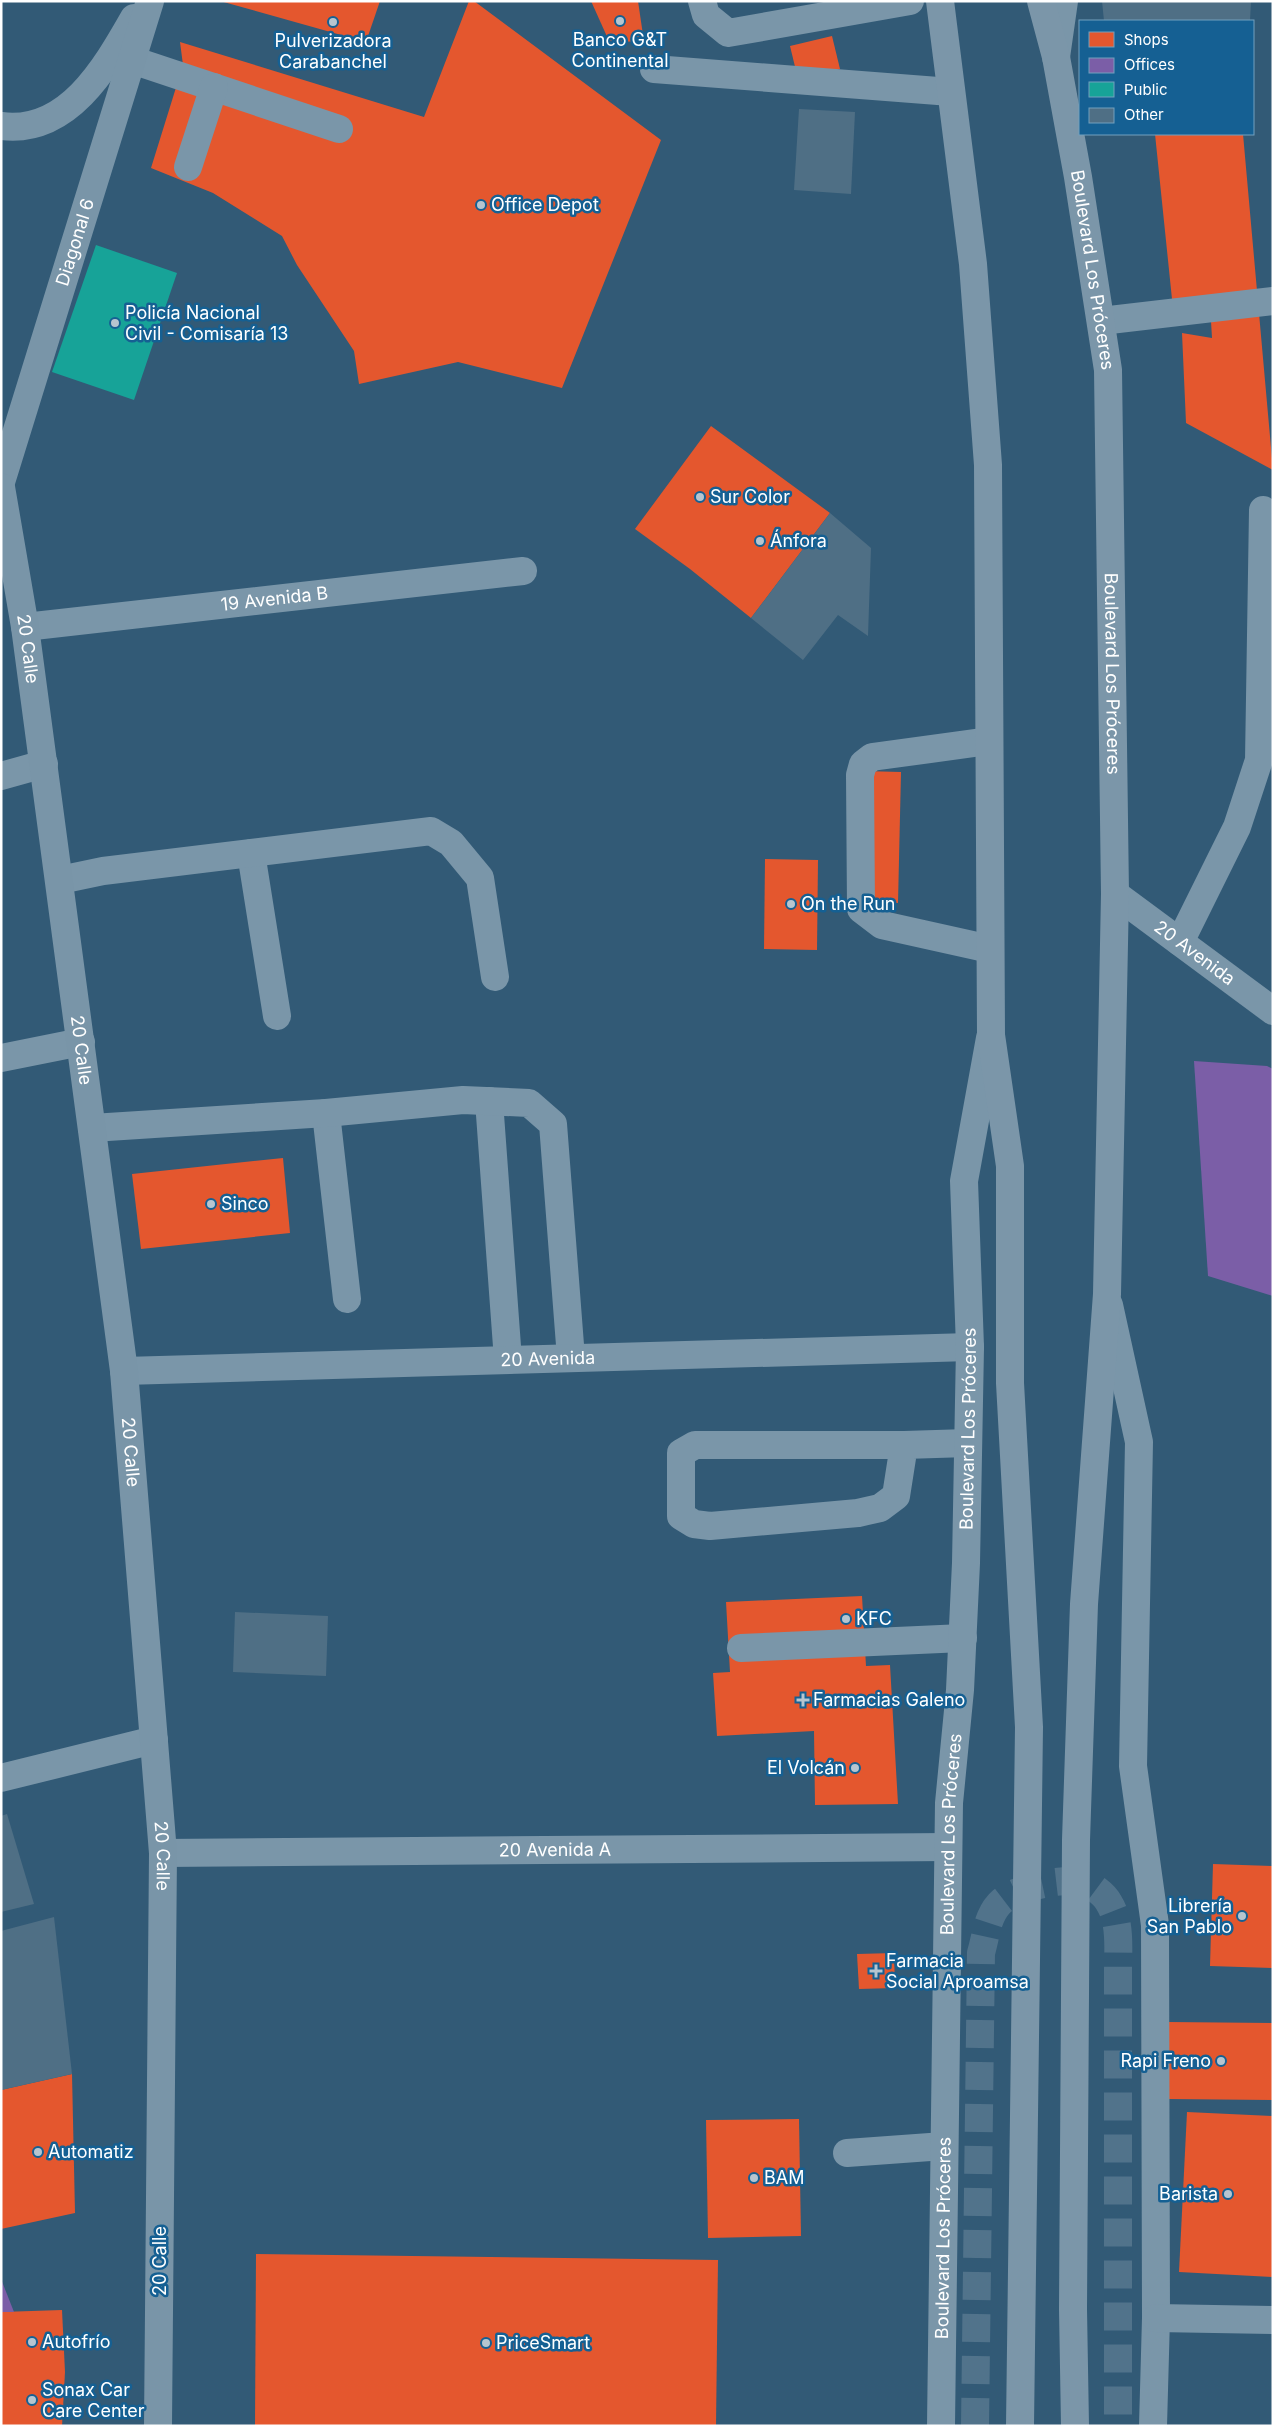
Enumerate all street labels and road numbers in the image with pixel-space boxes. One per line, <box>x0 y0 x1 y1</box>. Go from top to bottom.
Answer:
street label: Boulevard Los Próceres <box>1067 168 1119 371</box>
street label: Diagonal 6 <box>51 196 98 288</box>
street label: Boulevard Los Próceres <box>1101 572 1124 775</box>
street label: 19 Avenida B <box>220 582 329 615</box>
street label: 20 Calle <box>13 612 43 685</box>
street label: 20 Avenida <box>1150 916 1239 989</box>
street label: 20 Calle <box>67 1014 97 1086</box>
street label: Boulevard Los Próceres <box>956 1327 980 1530</box>
street label: 20 Avenida <box>500 1347 596 1370</box>
street label: 20 Calle <box>118 1416 144 1488</box>
street label: Boulevard Los Próceres <box>936 1732 966 1935</box>
street label: 20 Calle <box>150 1820 174 1891</box>
street label: 20 Avenida A <box>499 1839 611 1860</box>
street label: Boulevard Los Próceres <box>931 2137 955 2339</box>
street label: 20 Calle <box>149 2226 170 2296</box>

